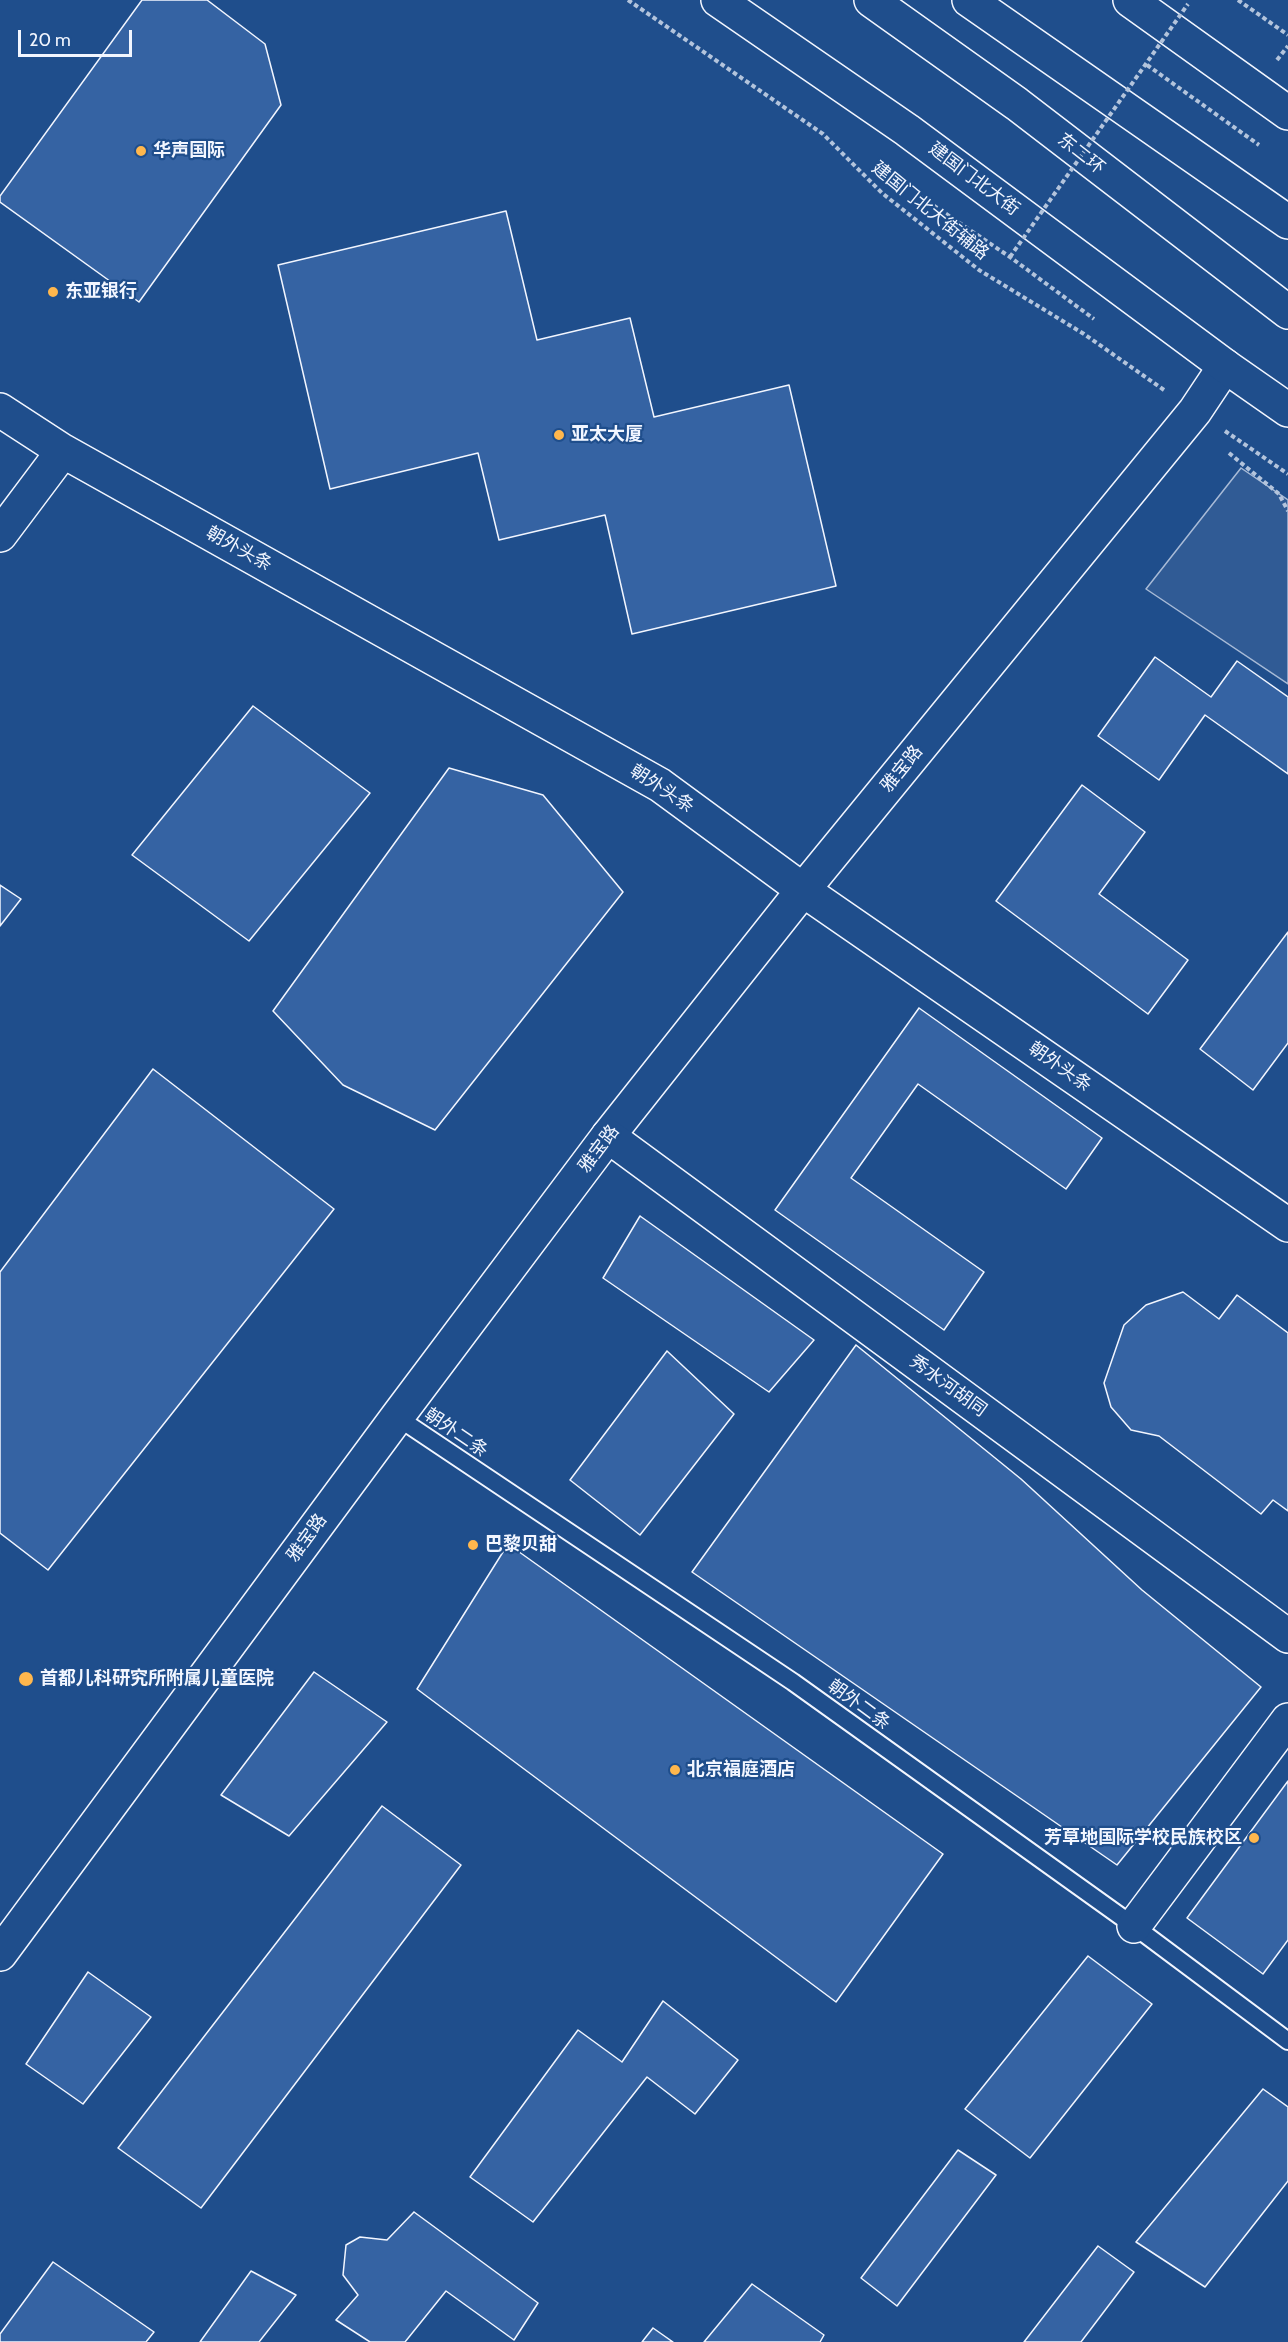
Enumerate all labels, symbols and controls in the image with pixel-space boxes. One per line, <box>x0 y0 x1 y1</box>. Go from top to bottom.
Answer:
scale bar <box>21 18 135 56</box>
text: 20 m <box>29 29 71 51</box>
street label: 东二环 <box>1053 129 1109 179</box>
street label: 建国门北大街 <box>924 138 1024 220</box>
place label: 华声国际 <box>153 140 225 162</box>
marker: 华声国际 <box>134 144 148 158</box>
street label: 建国门北大街辅路 <box>867 157 993 265</box>
place label: 东亚银行 <box>65 281 137 303</box>
marker: 东亚银行 <box>46 285 60 299</box>
place label: 亚太大厦 <box>571 424 643 446</box>
marker: 亚太大厦 <box>552 428 566 442</box>
street label: 朝外头条 <box>202 522 276 576</box>
street label: 雅宝路 <box>877 741 927 797</box>
street label: 朝外头条 <box>626 760 698 818</box>
street label: 朝外头条 <box>1024 1038 1096 1096</box>
street label: 雅宝路 <box>574 1121 624 1177</box>
street label: 秀水河胡同 <box>905 1351 991 1421</box>
street label: 朝外二条 <box>420 1404 492 1462</box>
street label: 雅宝路 <box>282 1510 332 1566</box>
place label: 巴黎贝甜 <box>485 1534 557 1556</box>
marker: 巴黎贝甜 <box>466 1538 480 1552</box>
place label: 首都儿科研究所附属儿童医院 <box>40 1668 274 1690</box>
marker: 首都儿科研究所附属儿童医院 <box>17 1670 35 1688</box>
street label: 朝外二条 <box>824 1675 894 1735</box>
place label: 北京福庭酒店 <box>687 1759 795 1781</box>
marker: 北京福庭酒店 <box>668 1763 682 1777</box>
place label: 芳草地国际学校民族校区 <box>1044 1827 1242 1849</box>
marker: 芳草地国际学校民族校区 <box>1247 1831 1261 1845</box>

